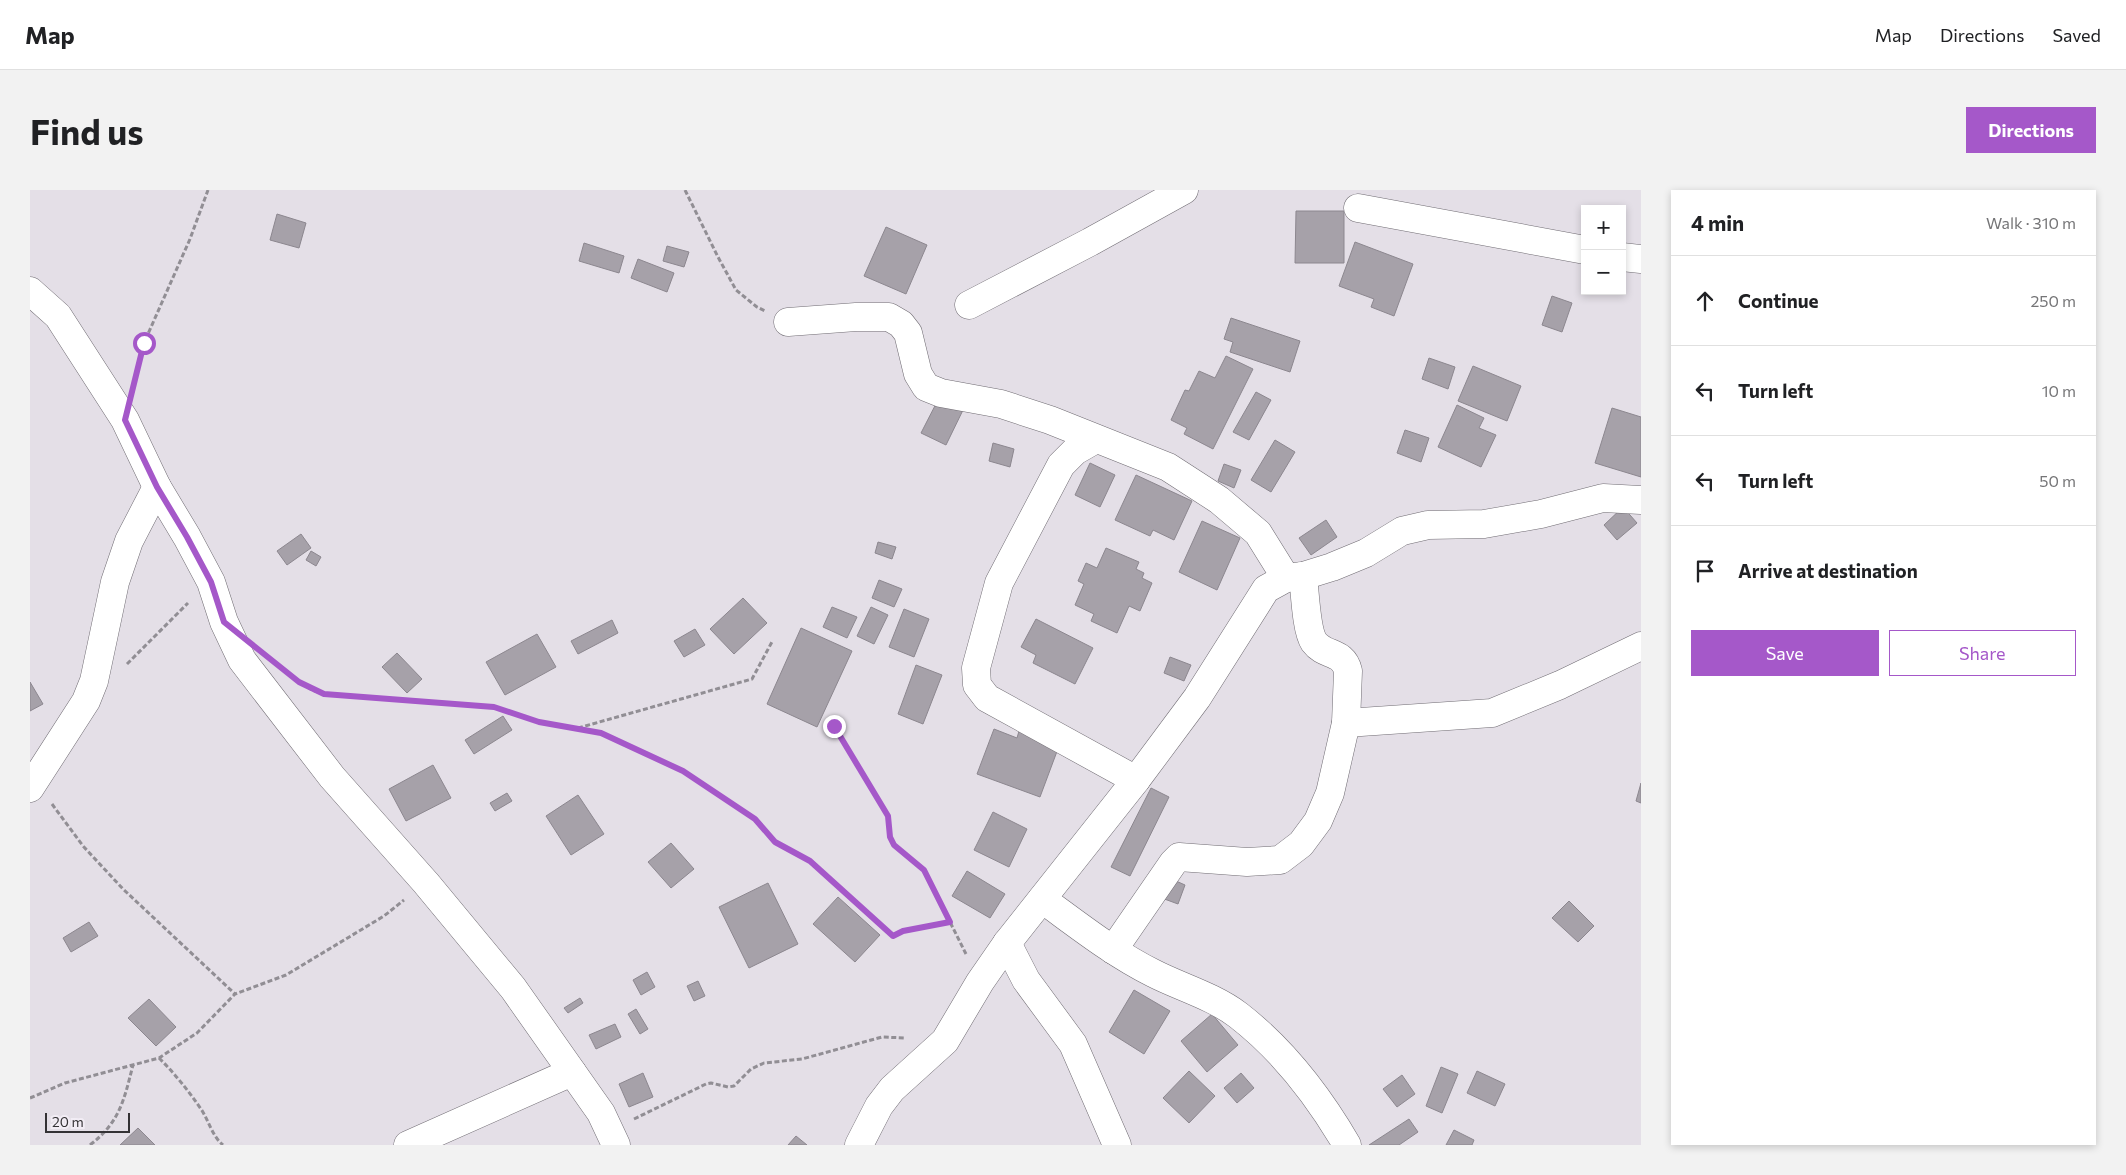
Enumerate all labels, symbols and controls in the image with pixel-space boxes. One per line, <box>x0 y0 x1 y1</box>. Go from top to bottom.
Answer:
text: Map <box>25 20 75 49</box>
text: Map <box>1875 24 1912 46</box>
text: Directions <box>1940 24 2024 46</box>
text: Saved <box>2052 24 2101 46</box>
button: Directions <box>1966 107 2096 153</box>
text: Find us <box>30 109 144 152</box>
map controls <box>1581 205 1626 295</box>
button: + <box>1581 205 1626 250</box>
text: 4 min <box>1691 210 1744 235</box>
text: Walk · 310 m <box>1986 213 2076 232</box>
button: − <box>1581 250 1626 295</box>
icon: ahead <box>1691 287 1719 315</box>
text: Continue <box>1738 289 1818 312</box>
text: 250 m <box>2030 291 2076 310</box>
route start <box>133 332 156 355</box>
icon: left <box>1691 377 1719 405</box>
text: Turn left <box>1738 379 1813 402</box>
text: 10 m <box>2042 381 2076 400</box>
icon: left <box>1691 467 1719 495</box>
text: Turn left <box>1738 469 1813 492</box>
text: 50 m <box>2039 471 2076 490</box>
icon: arrive <box>1691 557 1719 585</box>
text: Arrive at destination <box>1738 559 1918 582</box>
button: Save <box>1691 630 1879 676</box>
button: Share <box>1889 630 2076 676</box>
route end <box>823 715 846 738</box>
scale bar <box>45 1110 130 1133</box>
text: 20 m <box>52 1113 84 1130</box>

